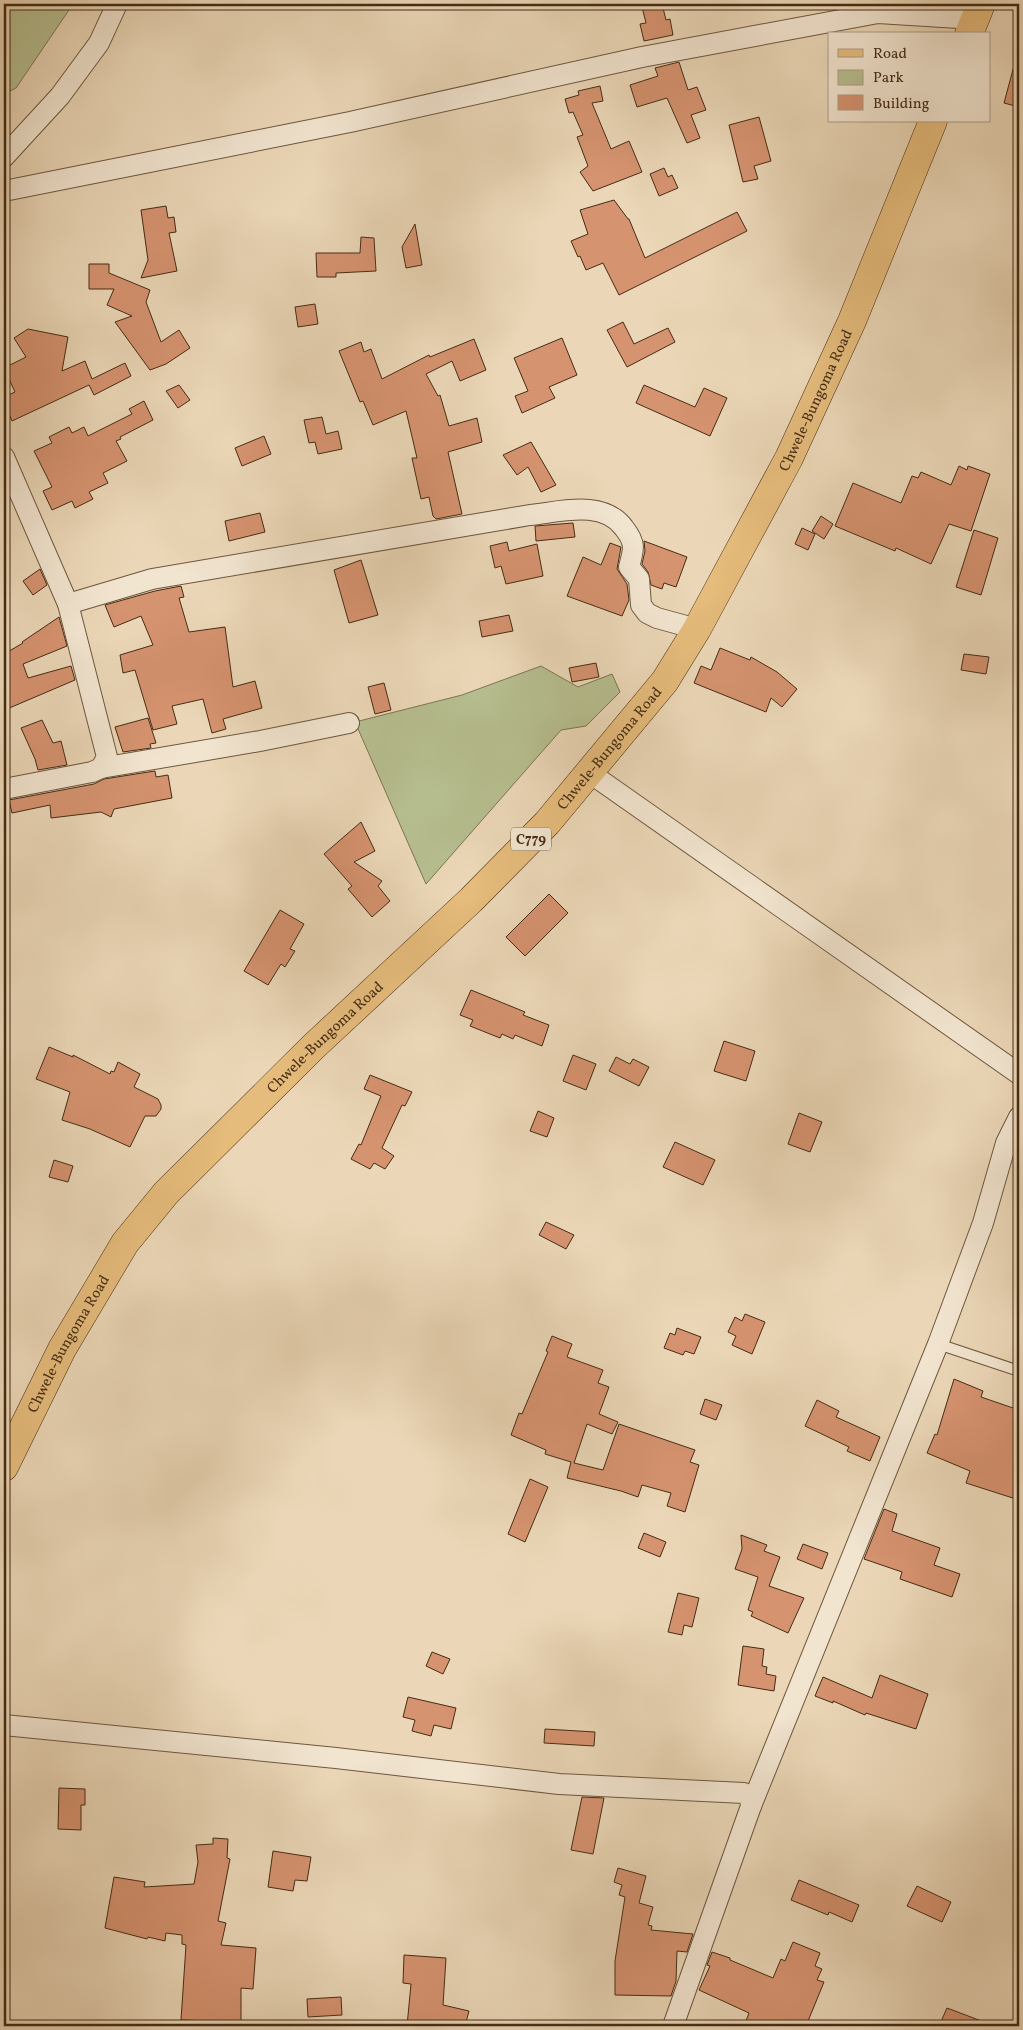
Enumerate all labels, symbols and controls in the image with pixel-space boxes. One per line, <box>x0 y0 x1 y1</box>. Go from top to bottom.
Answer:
legend <box>828 32 990 122</box>
text: Road <box>873 44 907 65</box>
text: Park <box>873 68 904 89</box>
text: Building <box>873 94 930 115</box>
street label: Chwele-Bungoma Road <box>775 326 859 476</box>
street label: Chwele-Bungoma Road <box>553 683 668 815</box>
road number: C779 <box>511 828 551 851</box>
street label: Chwele-Bungoma Road <box>263 977 389 1099</box>
street label: Chwele-Bungoma Road <box>23 1272 116 1417</box>

